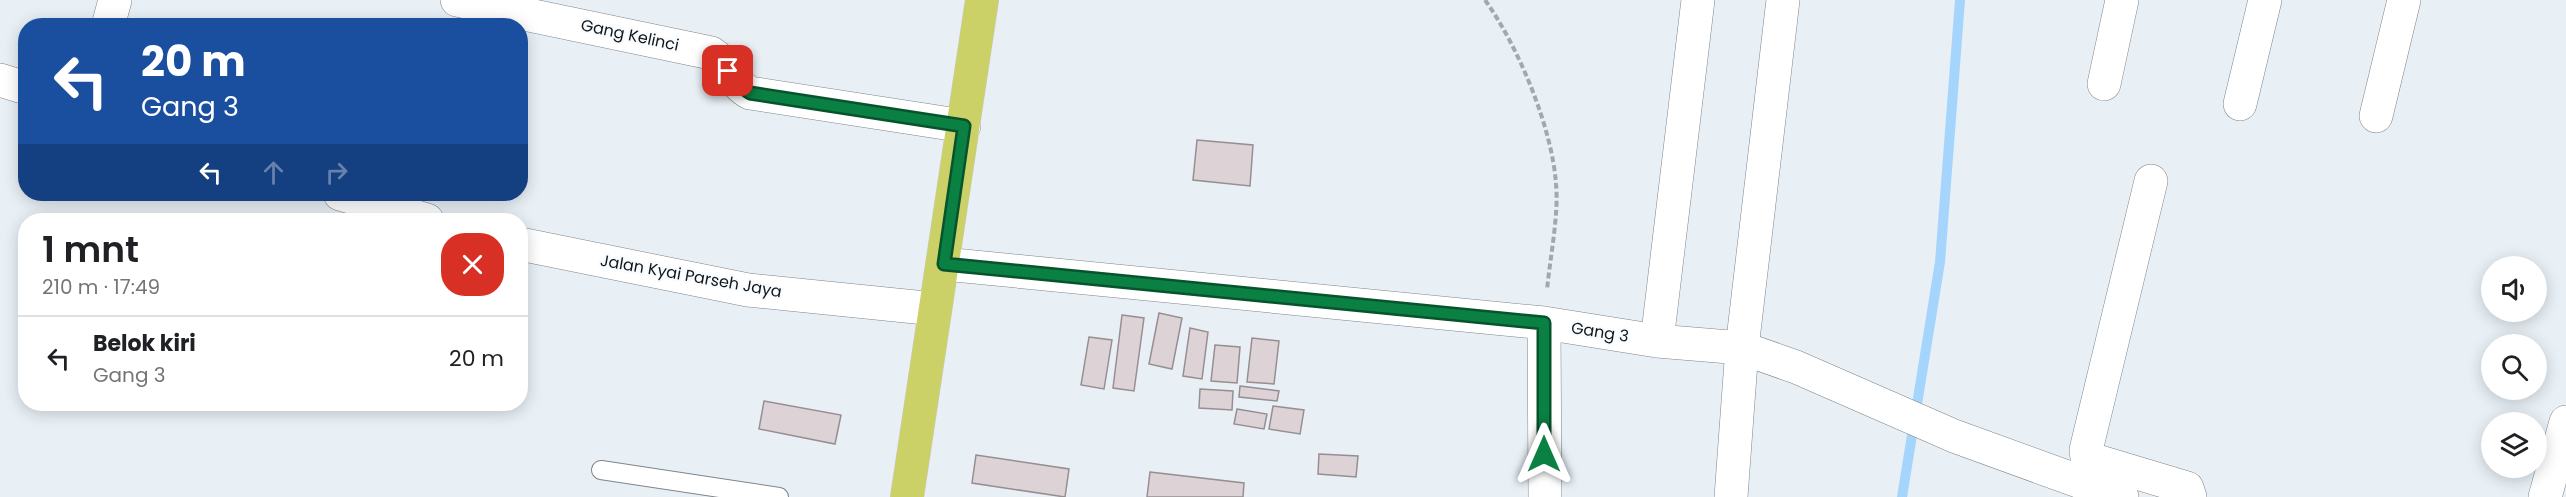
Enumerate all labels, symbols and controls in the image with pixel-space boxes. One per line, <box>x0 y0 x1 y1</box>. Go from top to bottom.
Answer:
street label: Gang Kelinci <box>579 13 681 57</box>
text: 20 m <box>141 32 246 91</box>
icon: left <box>42 42 120 120</box>
pin <box>702 45 753 96</box>
icon: arrive <box>711 54 744 87</box>
text: Gang 3 <box>141 88 239 125</box>
icon: left <box>194 156 227 189</box>
icon: ahead <box>257 156 290 189</box>
icon: right <box>320 156 353 189</box>
text: 1 mnt <box>42 224 139 275</box>
button: close <box>441 233 504 296</box>
street label: Jalan Kyai Parseh Jaya <box>598 249 784 303</box>
map controls <box>2481 256 2547 478</box>
button: sound <box>2481 256 2547 322</box>
text: 210 m · 17:49 <box>42 273 160 301</box>
street label: Gang 3 <box>1570 316 1630 348</box>
text: Belok kiri <box>93 328 196 359</box>
button: search <box>2481 334 2547 400</box>
icon: left <box>42 342 75 375</box>
text: 20 m <box>449 343 504 374</box>
text: Gang 3 <box>93 361 166 389</box>
button: layers <box>2481 412 2547 478</box>
position arrow <box>1512 422 1576 486</box>

